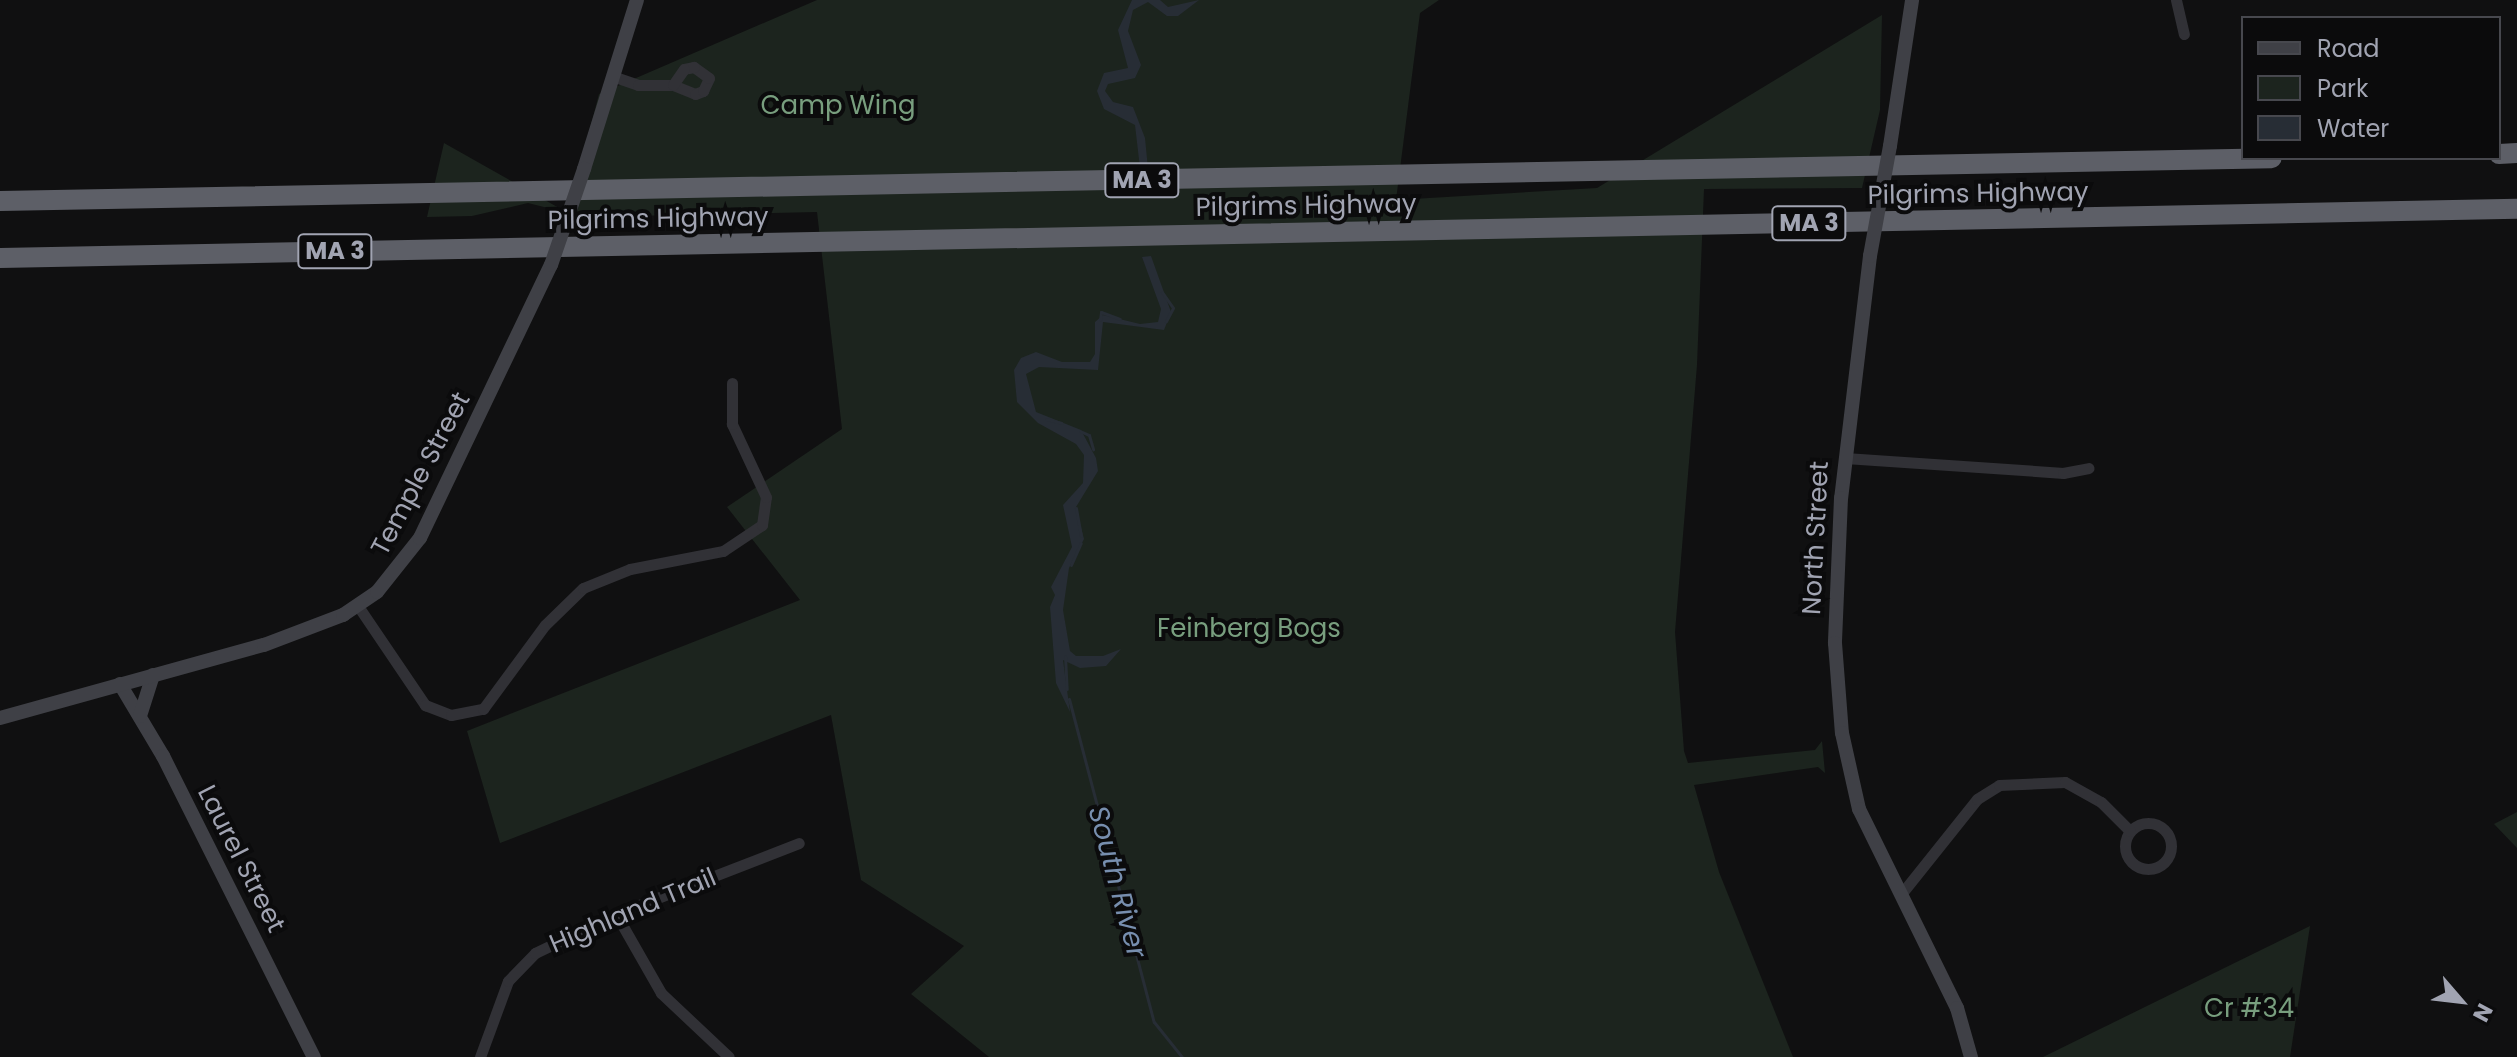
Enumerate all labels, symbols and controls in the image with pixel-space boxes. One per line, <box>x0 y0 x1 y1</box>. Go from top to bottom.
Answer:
legend <box>2241 16 2501 160</box>
text: Road <box>2317 32 2379 65</box>
text: Park <box>2317 72 2368 105</box>
park label: Camp Wing <box>761 90 915 122</box>
text: Water <box>2317 112 2389 145</box>
road number: MA 3 <box>1104 160 1180 200</box>
street label: Pilgrims Highway <box>1867 176 2089 212</box>
street label: Pilgrims Highway <box>1195 188 1417 224</box>
street label: Pilgrims Highway <box>547 201 769 237</box>
road number: MA 3 <box>1771 203 1847 243</box>
road number: MA 3 <box>297 231 373 271</box>
street label: Temple Street <box>365 387 477 561</box>
street label: North Street <box>1796 460 1836 616</box>
park label: Feinberg Bogs <box>1157 613 1341 645</box>
street label: Laurel Street <box>191 780 291 938</box>
water label: South River <box>1081 802 1153 962</box>
street label: Highland Trail <box>545 862 721 960</box>
north arrow <box>2421 961 2501 1041</box>
park label: Cr #34 <box>2204 993 2294 1025</box>
text: N <box>2465 998 2500 1027</box>

